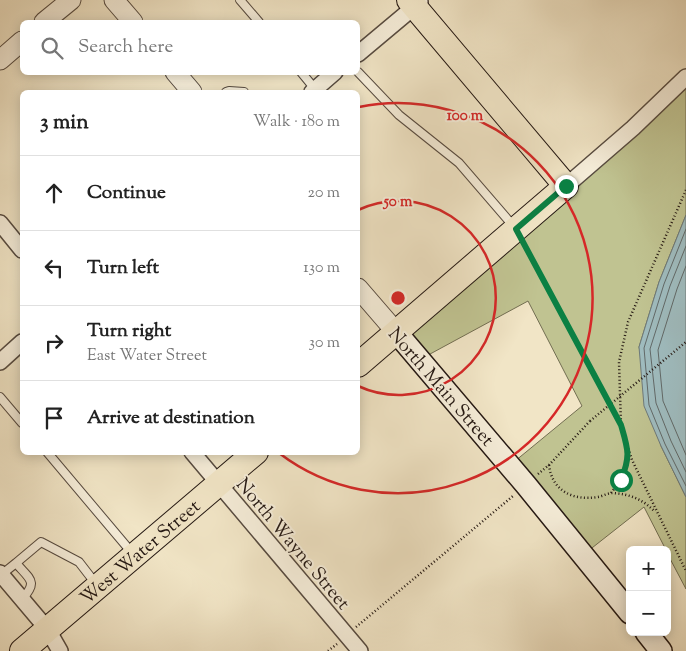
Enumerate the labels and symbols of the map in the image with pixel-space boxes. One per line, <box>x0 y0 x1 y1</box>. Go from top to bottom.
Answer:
text: 100 m <box>447 106 484 127</box>
route end <box>555 175 578 198</box>
text: 50 m <box>383 192 413 213</box>
centre of rings <box>389 289 407 307</box>
street label: North Main Street <box>381 322 500 454</box>
route start <box>610 469 633 492</box>
street label: North Wayne Street <box>229 473 356 617</box>
street label: West Water Street <box>75 494 207 612</box>

